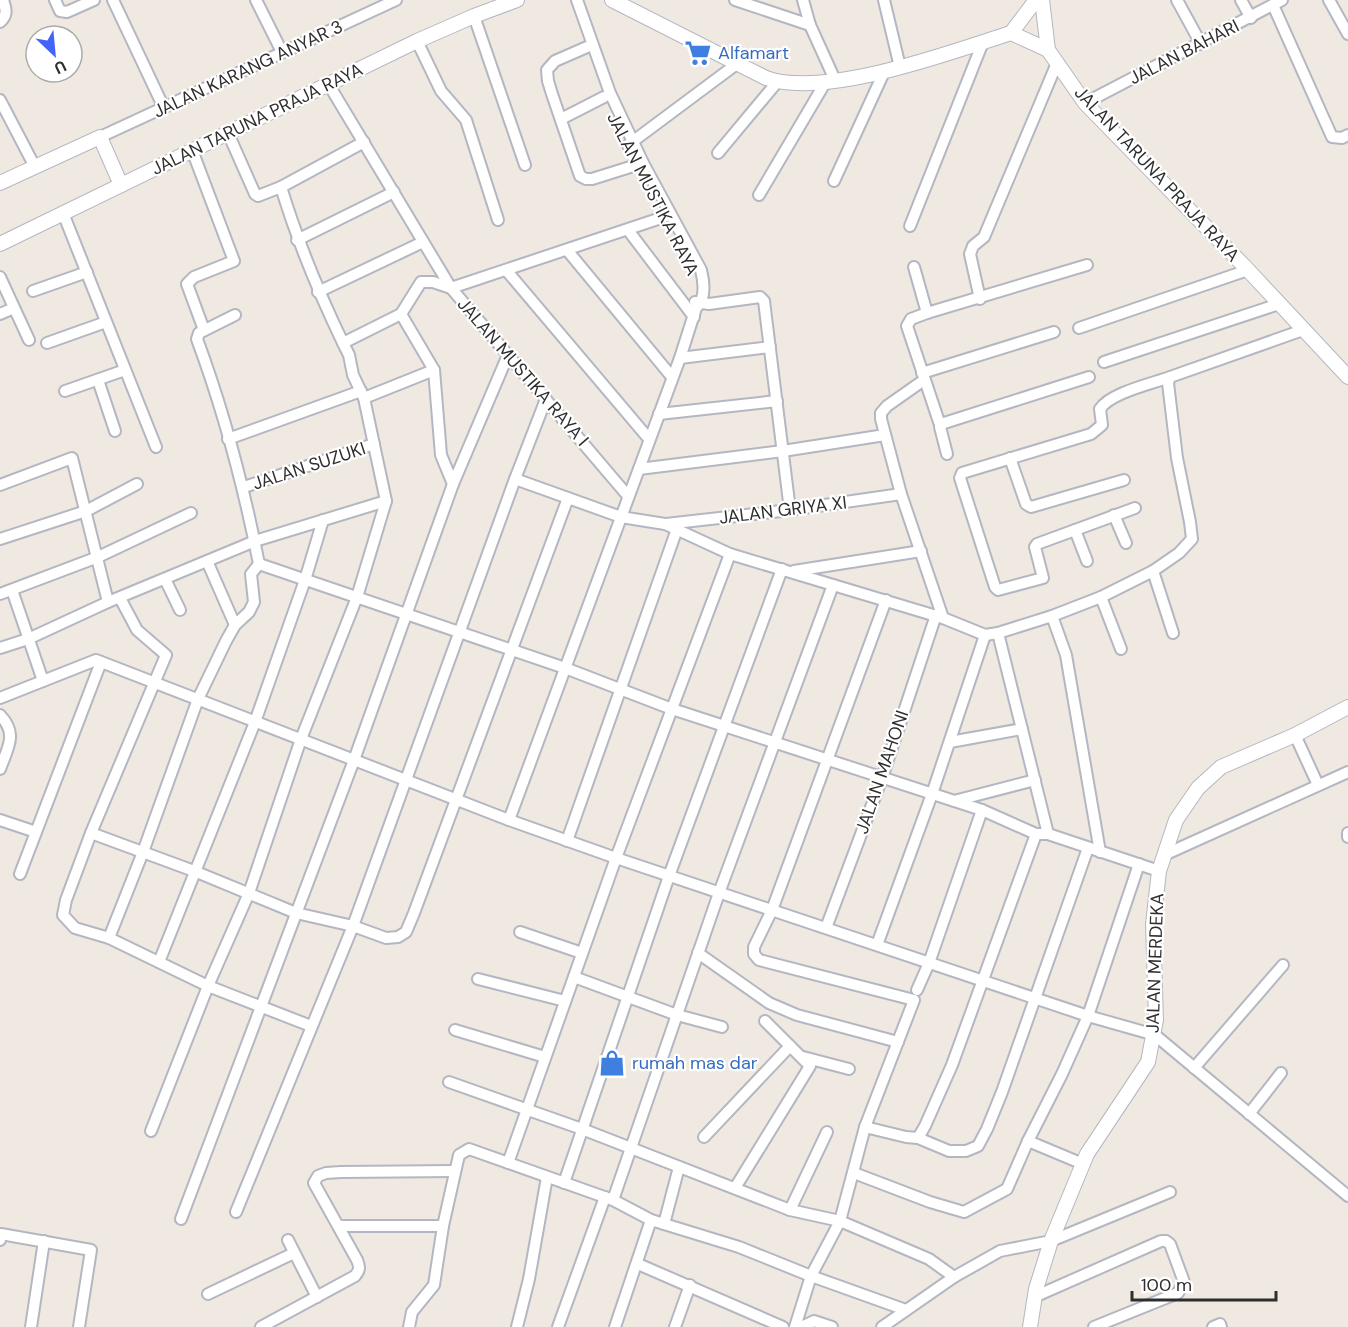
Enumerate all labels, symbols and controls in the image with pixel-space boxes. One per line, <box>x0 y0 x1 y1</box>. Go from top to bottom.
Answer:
street label: JALAN KARANG ANYAR 3 <box>149 14 347 124</box>
street label: JALAN BAHARI <box>1125 14 1243 90</box>
north arrow <box>24 24 84 84</box>
supermarket icon: Alfamart <box>683 38 713 68</box>
place label: Alfamart <box>718 41 789 65</box>
text: U <box>51 55 70 79</box>
street label: JALAN TARUNA PRAJA RAYA <box>147 57 367 181</box>
street label: JALAN TARUNA PRAJA RAYA <box>1069 81 1245 267</box>
street label: JALAN MUSTIKA RAYA <box>601 108 705 280</box>
street label: JALAN MUSTIKA RAYA I <box>452 293 594 451</box>
street label: JALAN SUZUKI <box>249 436 369 496</box>
street label: JALAN GRIYA XI <box>718 490 848 530</box>
street label: JALAN MAHONI <box>850 707 914 837</box>
street label: JALAN MERDEKA <box>1141 893 1169 1033</box>
shop icon: rumah mas dar <box>597 1048 627 1078</box>
place label: rumah mas dar <box>632 1051 758 1075</box>
scale bar <box>1132 1264 1276 1302</box>
text: 100 m <box>1141 1273 1192 1297</box>

